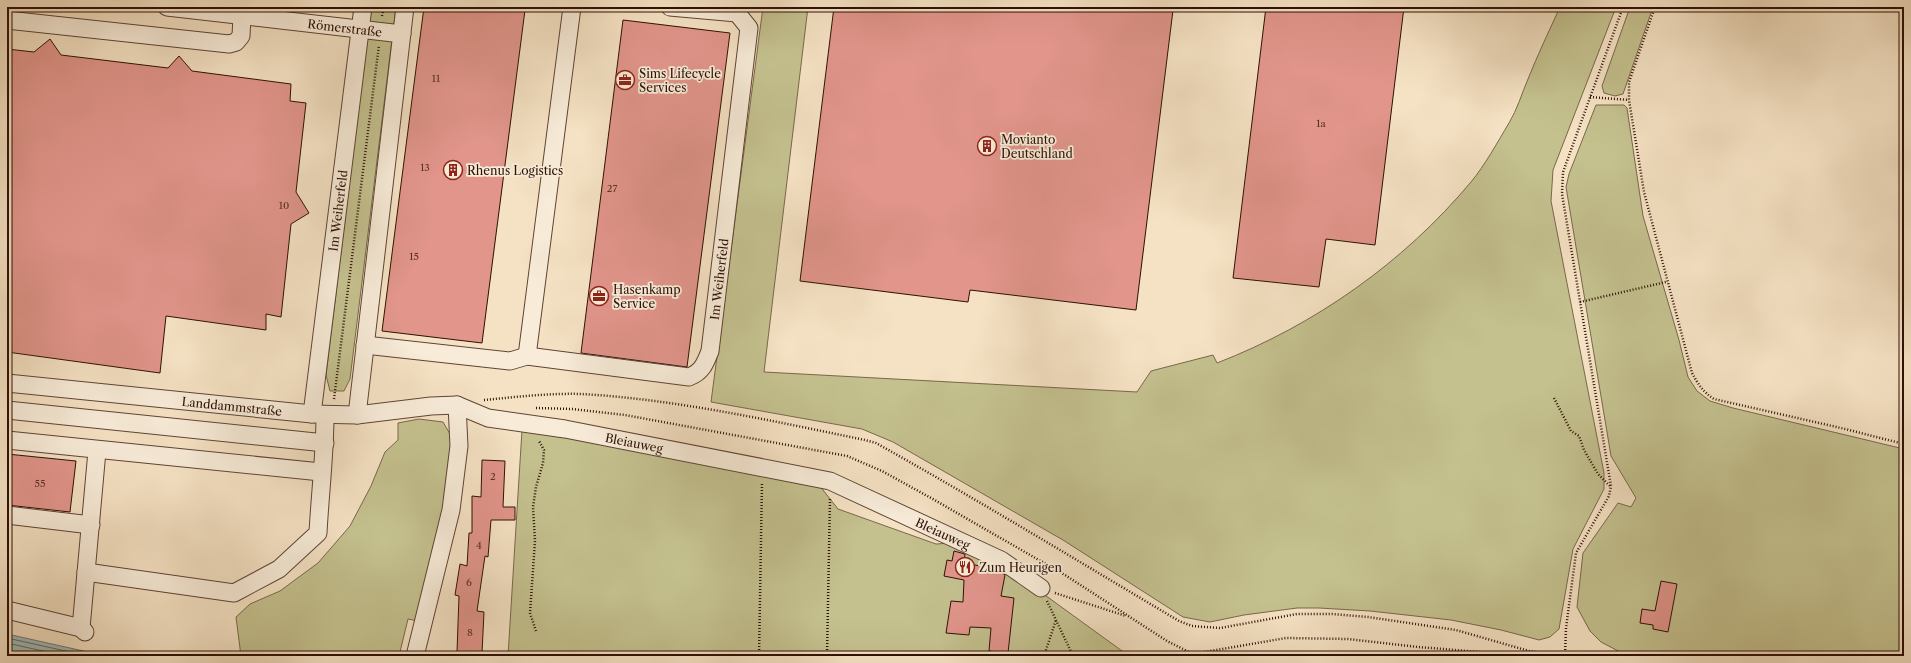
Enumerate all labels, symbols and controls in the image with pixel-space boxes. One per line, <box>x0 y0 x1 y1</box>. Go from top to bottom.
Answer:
street label: Römerstraße <box>307 16 383 39</box>
place label: Sims Lifecycle Services <box>639 66 721 95</box>
office icon: Sims Lifecycle Services <box>614 69 636 91</box>
house number: 11 <box>432 72 441 85</box>
house number: 1a <box>1316 117 1326 130</box>
place label: Movianto Deutschland <box>1001 132 1074 161</box>
building icon: Movianto Deutschland <box>976 135 998 157</box>
building icon: Rhenus Logistics <box>442 159 464 181</box>
house number: 13 <box>420 161 430 174</box>
place label: Rhenus Logistics <box>467 163 563 178</box>
street label: Im Weiherfeld <box>325 168 350 252</box>
house number: 27 <box>607 182 617 195</box>
house number: 10 <box>279 199 289 212</box>
street label: Im Weiherfeld <box>706 237 731 321</box>
house number: 15 <box>409 250 419 263</box>
place label: Hasenkamp Service <box>613 282 681 311</box>
office icon: Hasenkamp Service <box>588 285 610 307</box>
street label: Landdammstraße <box>181 393 283 418</box>
street label: Bleiauweg <box>604 430 665 456</box>
house number: 2 <box>490 470 496 483</box>
house number: 55 <box>35 477 45 490</box>
street label: Bleiauweg <box>913 514 973 553</box>
house number: 4 <box>476 539 482 552</box>
restaurant icon: Zum Heurigen <box>954 556 976 578</box>
place label: Zum Heurigen <box>979 560 1063 575</box>
house number: 6 <box>466 576 472 589</box>
house number: 8 <box>467 626 473 639</box>

